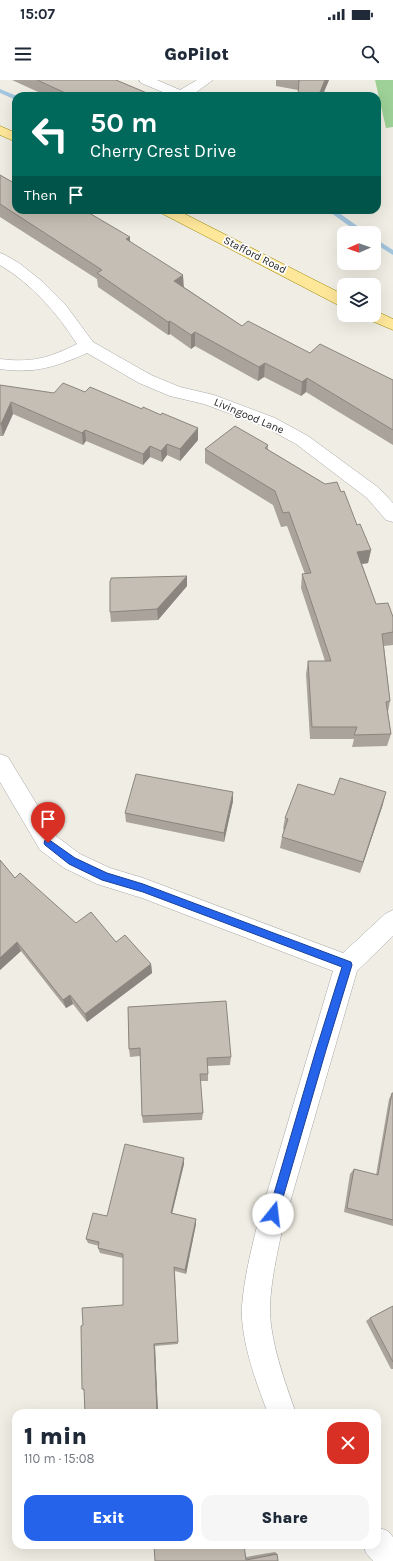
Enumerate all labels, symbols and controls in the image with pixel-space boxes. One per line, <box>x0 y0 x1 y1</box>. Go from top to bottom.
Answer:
text: 15:07 <box>20 5 55 23</box>
icon: menu <box>12 43 34 65</box>
text: GoPilot <box>164 43 229 65</box>
icon: search <box>359 43 381 65</box>
text: 50 m <box>90 106 158 139</box>
icon: left <box>24 108 76 160</box>
text: Cherry Crest Drive <box>90 140 236 162</box>
icon: arrive <box>65 184 87 206</box>
text: Then <box>24 186 57 204</box>
north arrow <box>337 226 381 270</box>
map controls <box>337 226 381 322</box>
street label: Stafford Road <box>221 234 289 276</box>
button: layers <box>337 278 381 322</box>
street label: Livingood Lane <box>212 395 286 437</box>
pin <box>31 802 65 843</box>
icon: arrive <box>37 808 59 830</box>
position arrow <box>252 1193 294 1235</box>
text: 1 min <box>24 1422 87 1450</box>
button: close <box>327 1422 369 1464</box>
text: 110 m · 15:08 <box>24 1451 94 1466</box>
button: Exit <box>24 1495 193 1541</box>
button: Share <box>201 1495 369 1541</box>

